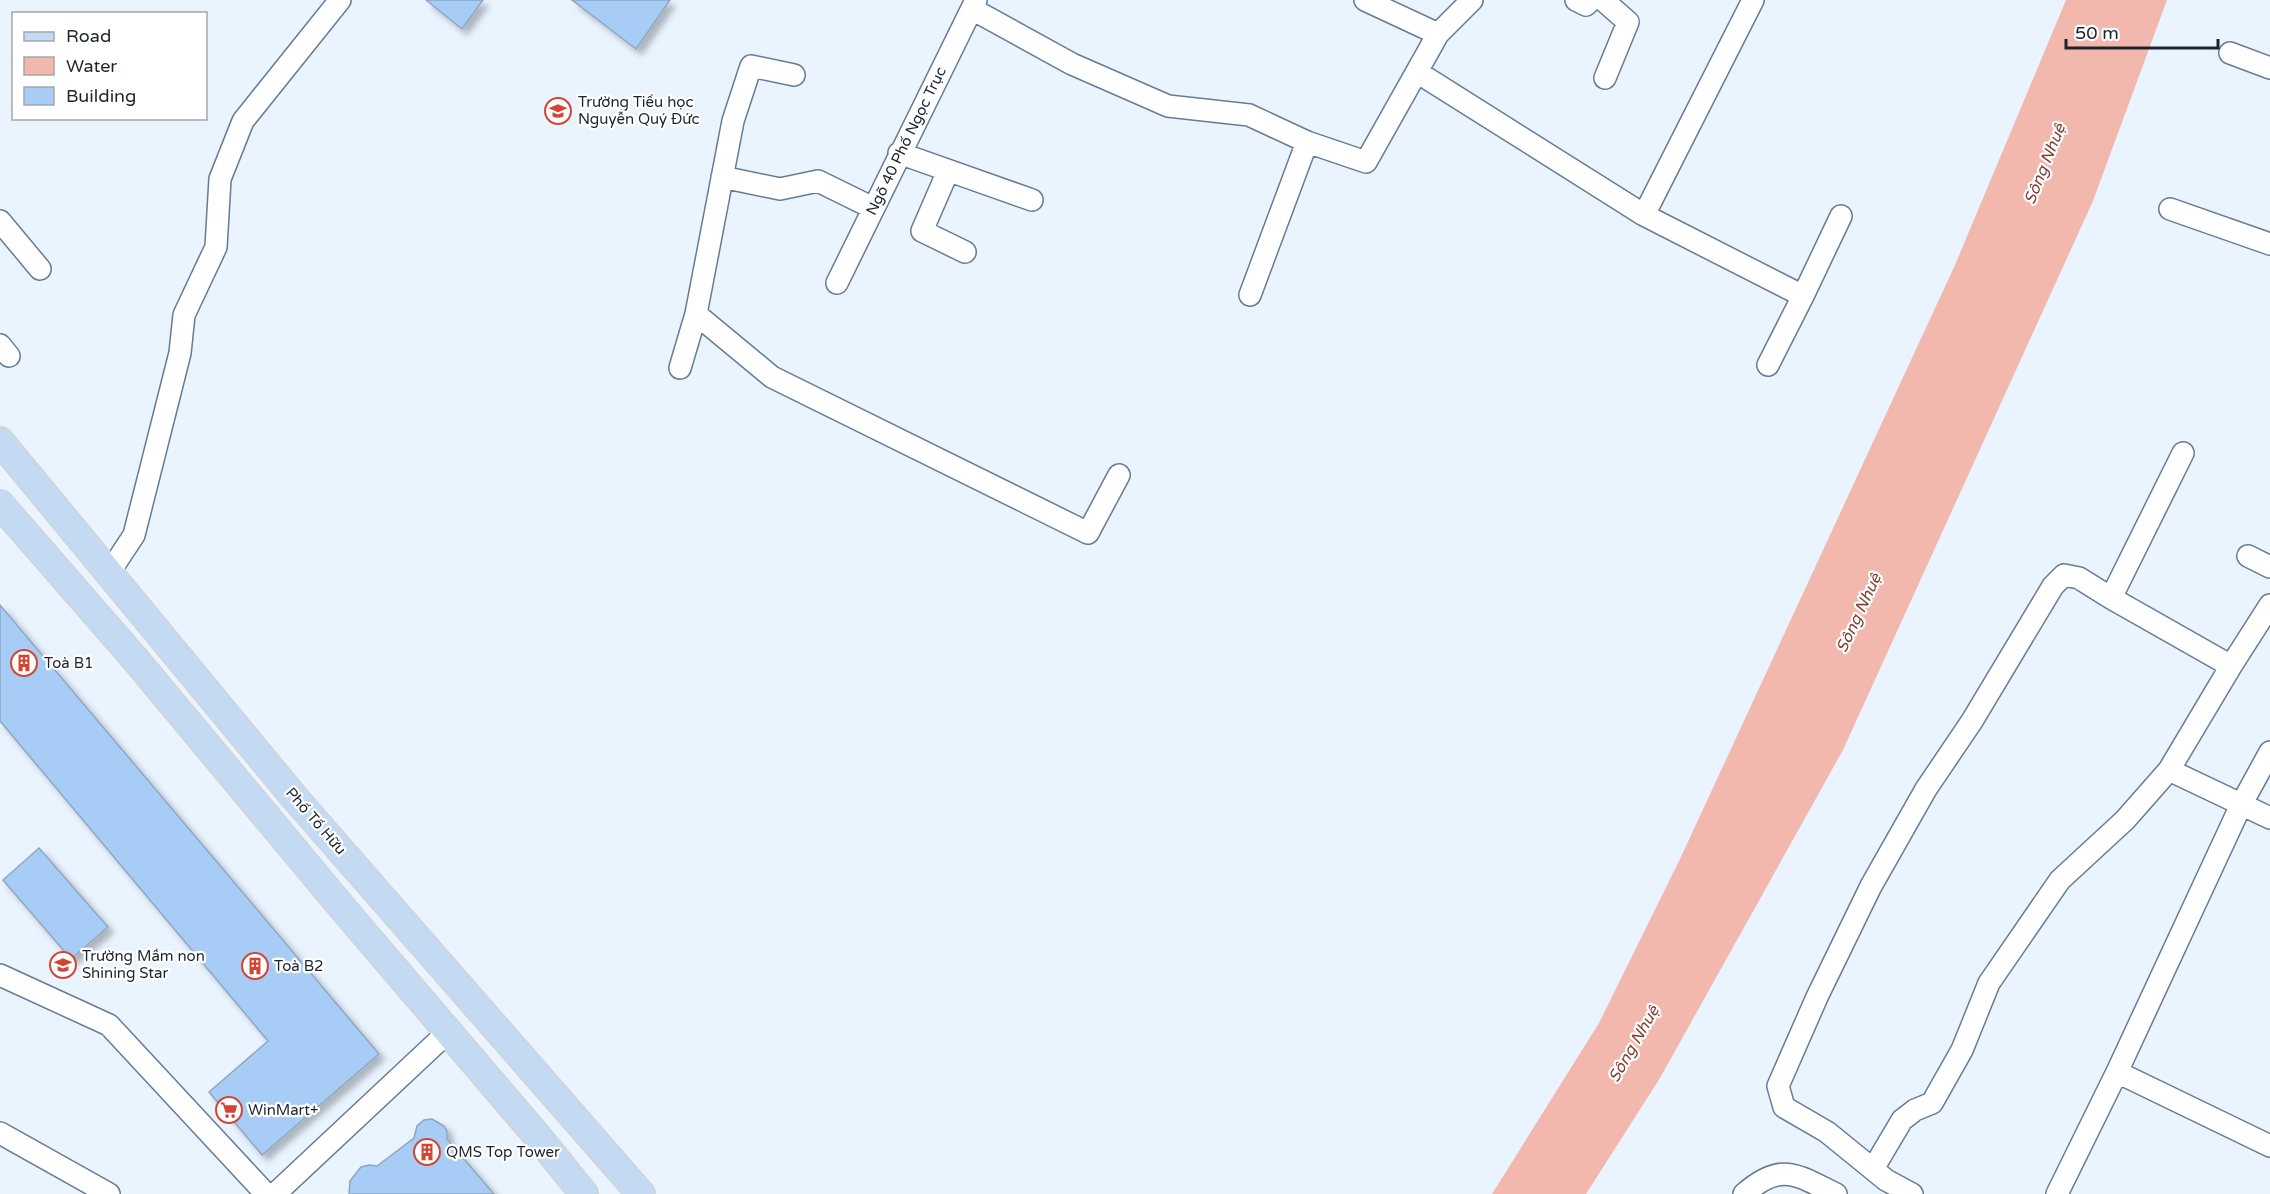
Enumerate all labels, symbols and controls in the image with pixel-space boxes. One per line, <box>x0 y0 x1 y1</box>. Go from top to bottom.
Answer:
legend <box>12 12 207 120</box>
scale bar <box>2066 12 2218 50</box>
text: 50 m <box>2075 22 2119 44</box>
text: Road <box>66 25 111 47</box>
text: Water <box>66 55 117 77</box>
street label: Ngõ 40 Phố Ngọc Trục <box>862 64 950 218</box>
text: Building <box>66 85 136 107</box>
place label: Trường Tiểu học Nguyễn Quý Đức <box>578 93 700 128</box>
school or university icon: Trường Tiểu học Nguyễn Quý Đức <box>543 96 573 126</box>
water label: Sông Nhuệ <box>2020 120 2070 207</box>
water label: Sông Nhuệ <box>1832 570 1886 656</box>
building icon: Toà B1 <box>9 648 39 678</box>
place label: Toà B1 <box>44 654 93 672</box>
street label: Phố Tố Hữu <box>282 784 350 858</box>
place label: Trường Mầm non Shining Star <box>82 947 205 982</box>
school or university icon: Trường Mầm non Shining Star <box>48 950 78 980</box>
building icon: Toà B2 <box>240 951 270 981</box>
place label: Toà B2 <box>274 957 323 975</box>
water label: Sông Nhuệ <box>1604 1001 1664 1086</box>
supermarket icon: WinMart+ <box>214 1095 244 1125</box>
place label: WinMart+ <box>248 1101 319 1119</box>
building icon: QMS Top Tower <box>412 1137 442 1167</box>
place label: QMS Top Tower <box>446 1143 560 1161</box>

